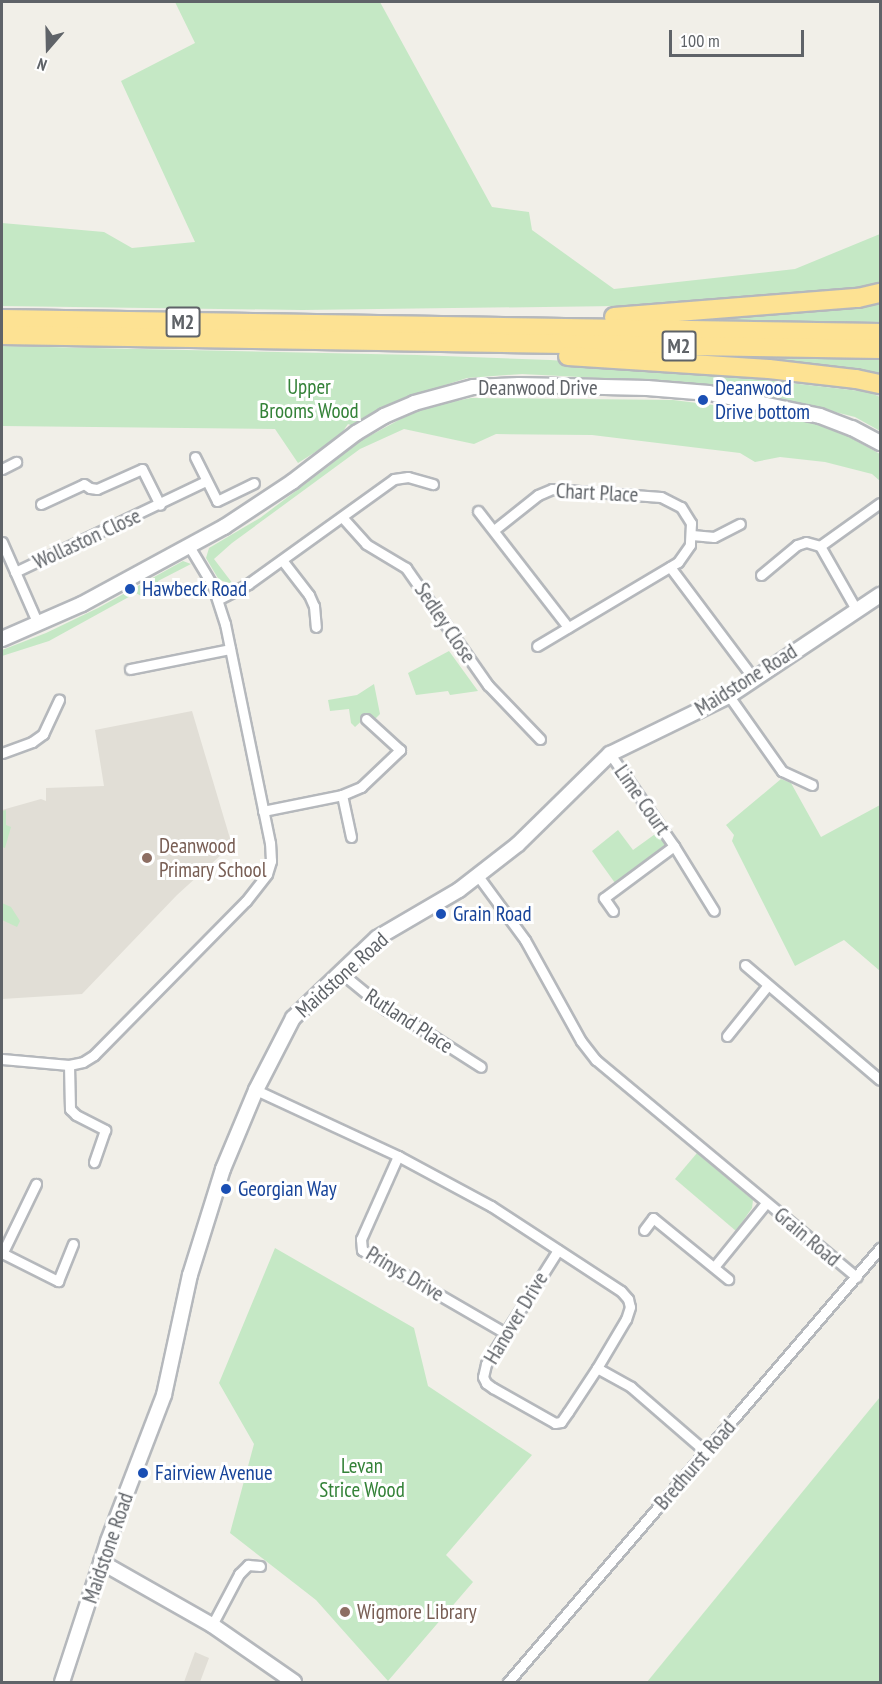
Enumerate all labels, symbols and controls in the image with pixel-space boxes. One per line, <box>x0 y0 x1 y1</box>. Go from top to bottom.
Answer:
north arrow <box>18 18 78 78</box>
scale bar <box>672 18 807 56</box>
text: 100 m <box>680 29 720 52</box>
text: N <box>34 54 49 76</box>
road number: M2 <box>165 305 201 339</box>
road number: M2 <box>661 329 697 363</box>
park label: Upper Brooms Wood <box>259 374 359 424</box>
street label: Deanwood Drive <box>478 375 598 401</box>
place label: Deanwood Drive bottom <box>715 375 810 425</box>
marker: Deanwood Drive bottom <box>696 393 710 407</box>
street label: Chart Place <box>555 478 639 508</box>
street label: Wollaston Close <box>29 503 145 575</box>
place label: Hawbeck Road <box>142 576 248 602</box>
street label: Sedley Close <box>409 578 481 668</box>
marker: Hawbeck Road <box>123 582 137 596</box>
street label: Maidstone Road <box>690 639 802 721</box>
street label: Lime Court <box>609 760 675 840</box>
place label: Deanwood Primary School <box>159 833 267 883</box>
marker: Deanwood Primary School <box>140 851 154 865</box>
place label: Grain Road <box>453 901 532 927</box>
marker: Grain Road <box>434 907 448 921</box>
street label: Maidstone Road <box>291 927 393 1023</box>
street label: Rutland Place <box>360 983 458 1059</box>
place label: Georgian Way <box>238 1176 337 1202</box>
marker: Georgian Way <box>219 1182 233 1196</box>
street label: Grain Road <box>769 1202 845 1272</box>
street label: Prinys Drive <box>362 1241 448 1307</box>
street label: Hanover Drive <box>479 1267 553 1369</box>
street label: Bredhurst Road <box>649 1415 741 1515</box>
park label: Levan Strice Wood <box>319 1453 405 1503</box>
place label: Fairview Avenue <box>155 1460 274 1486</box>
marker: Fairview Avenue <box>136 1466 150 1480</box>
street label: Maidstone Road <box>77 1489 139 1607</box>
place label: Wigmore Library <box>357 1599 477 1625</box>
marker: Wigmore Library <box>338 1605 352 1619</box>

